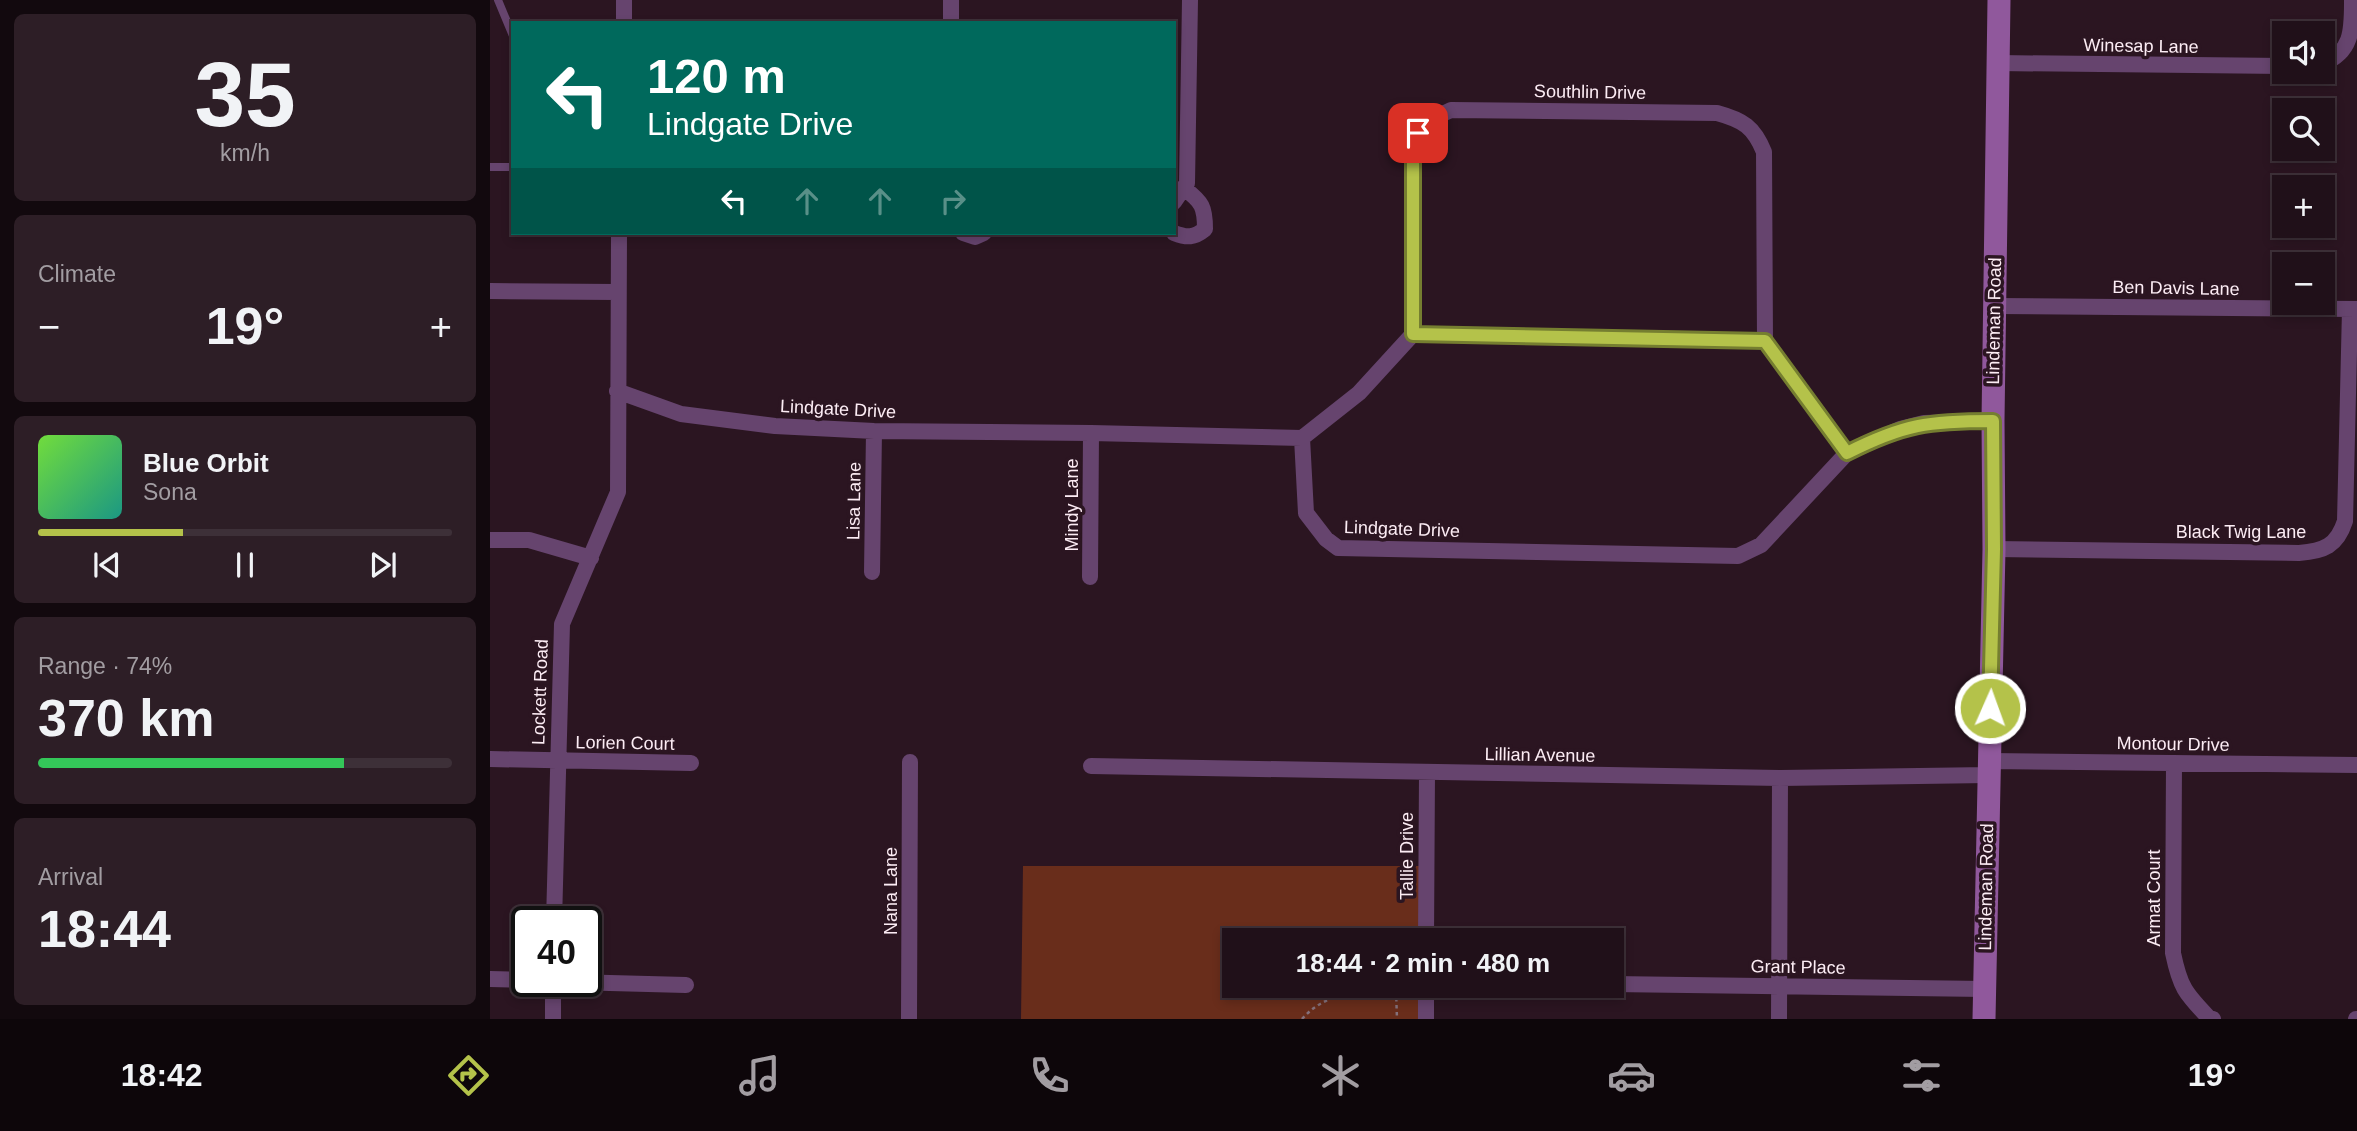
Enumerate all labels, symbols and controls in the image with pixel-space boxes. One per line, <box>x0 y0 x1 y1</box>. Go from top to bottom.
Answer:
map controls <box>2272 21 2335 315</box>
button: sound <box>2272 21 2335 84</box>
street label: Winesap Lane <box>2083 35 2199 57</box>
text: 35 <box>194 44 296 145</box>
icon: left <box>532 49 623 140</box>
text: 120 m <box>647 49 786 103</box>
street label: Southlin Drive <box>1534 81 1646 103</box>
button: search <box>2272 98 2335 161</box>
pin <box>1388 103 1448 163</box>
text: Lindgate Drive <box>647 106 853 142</box>
icon: arrive <box>1399 114 1437 152</box>
text: km/h <box>220 140 270 166</box>
button: + <box>2272 175 2335 238</box>
icon: left <box>715 182 753 220</box>
icon: ahead <box>788 182 826 220</box>
icon: ahead <box>861 182 899 220</box>
icon: right <box>934 182 972 220</box>
button: − <box>2272 252 2335 315</box>
street label: Lindeman Road <box>1983 257 2005 385</box>
text: Climate <box>38 261 116 287</box>
street label: Ben Davis Lane <box>2112 277 2240 299</box>
text: 19° <box>206 297 284 355</box>
text: − <box>38 306 60 348</box>
text: + <box>430 306 452 348</box>
street label: Lindgate Drive <box>780 396 896 422</box>
text: Blue Orbit <box>143 448 269 478</box>
street label: Mindy Lane <box>1062 458 1082 552</box>
street label: Lisa Lane <box>843 462 865 540</box>
text: Sona <box>143 479 197 505</box>
street label: Lindgate Drive <box>1344 517 1460 541</box>
street label: Black Twig Lane <box>2176 522 2306 542</box>
icon: previous <box>88 546 126 584</box>
icon: pause <box>226 546 264 584</box>
icon: next <box>364 546 402 584</box>
street label: Lockett Road <box>528 639 552 745</box>
text: Range · 74% <box>38 653 172 679</box>
position arrow <box>1953 671 2027 745</box>
text: 370 km <box>38 689 214 747</box>
street label: Lorien Court <box>575 732 675 754</box>
street label: Montour Drive <box>2116 733 2230 755</box>
street label: Lillian Avenue <box>1484 744 1596 766</box>
street label: Tallie Drive <box>1397 812 1417 900</box>
street label: Lindeman Road <box>1975 823 1997 951</box>
street label: Nana Lane <box>881 847 901 935</box>
street label: Armat Court <box>2144 849 2164 947</box>
text: Arrival <box>38 864 103 890</box>
text: 18:44 <box>38 900 171 958</box>
speed limit sign: 40 <box>511 906 602 997</box>
text: 18:44 · 2 min · 480 m <box>1296 948 1550 978</box>
street label: Grant Place <box>1750 956 1846 978</box>
icon: directions <box>444 1051 493 1100</box>
icon: music <box>735 1051 784 1100</box>
icon: phone <box>1025 1051 1074 1100</box>
icon: climate <box>1316 1051 1365 1100</box>
icon: car <box>1607 1051 1656 1100</box>
icon: filters <box>1897 1051 1946 1100</box>
text: 18:42 <box>121 1057 203 1093</box>
text: 19° <box>2188 1057 2236 1093</box>

